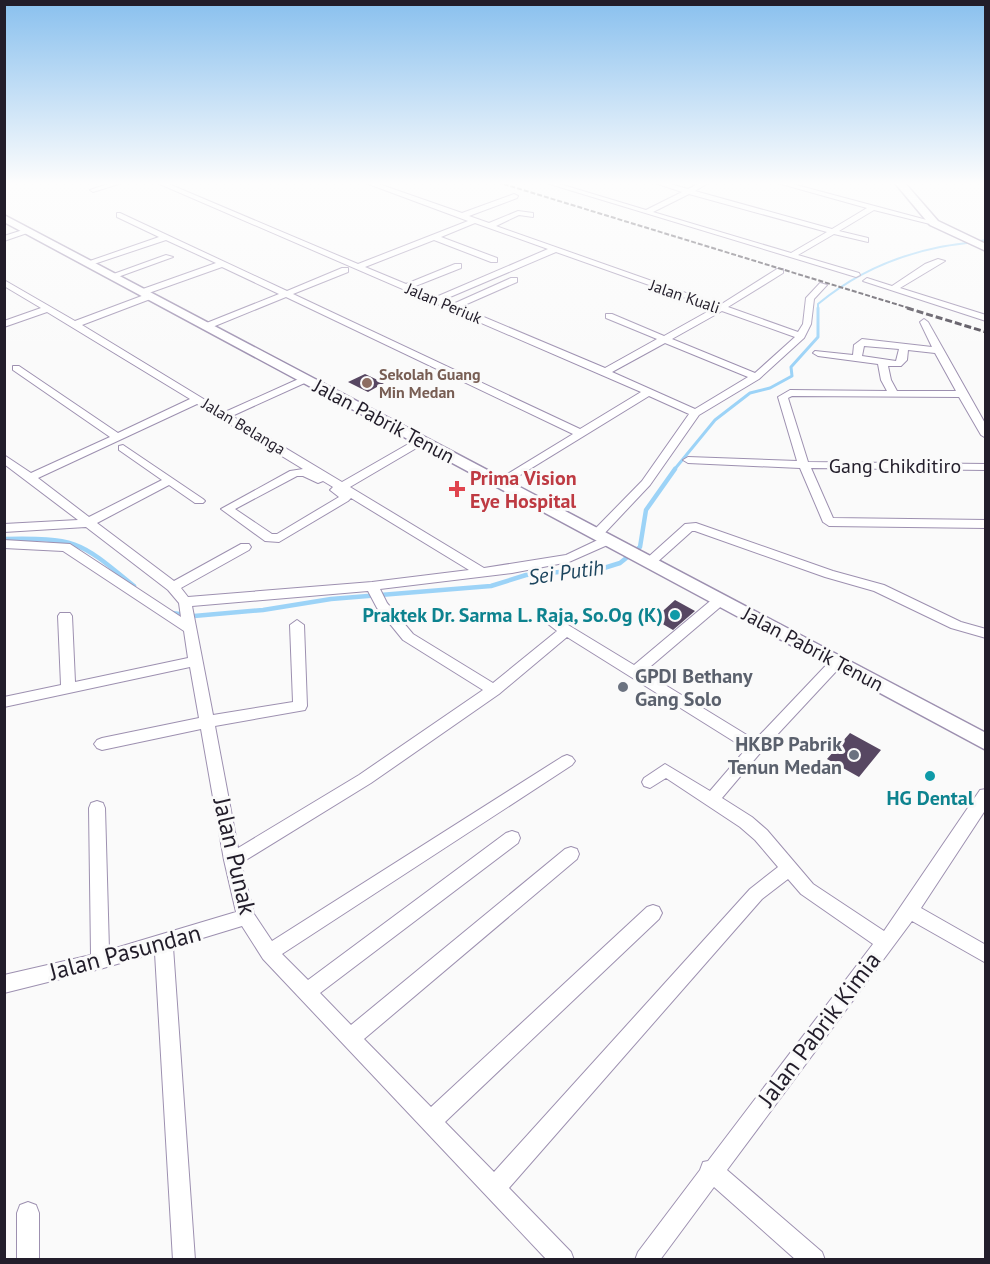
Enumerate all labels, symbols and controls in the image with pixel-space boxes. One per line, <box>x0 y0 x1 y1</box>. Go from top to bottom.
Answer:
street label: Jalan Kuali <box>646 274 723 317</box>
street label: Jalan Periuk <box>402 278 485 328</box>
place label: Sekolah Guang Min Medan <box>379 364 481 402</box>
street label: Jalan Pabrik Tenun <box>308 372 459 469</box>
marker: Sekolah Guang Min Medan <box>360 376 374 390</box>
street label: Jalan Belanga <box>198 393 289 459</box>
street label: Gang Chikditiro <box>829 453 961 479</box>
place label: Prima Vision Eye Hospital <box>470 465 577 514</box>
marker: Prima Vision Eye Hospital <box>448 480 466 498</box>
water label: Sei Putih <box>526 553 606 591</box>
street label: Jalan Pabrik Tenun <box>737 600 888 697</box>
place label: Praktek Dr. Sarma L. Raja, So.Og (K) <box>363 602 663 628</box>
marker: Praktek Dr. Sarma L. Raja, So.Og (K) <box>668 608 682 622</box>
place label: GPDI Bethany Gang Solo <box>635 663 753 712</box>
marker: GPDI Bethany Gang Solo <box>616 680 630 694</box>
place label: HKBP Pabrik Tenun Medan <box>728 731 842 780</box>
marker: HKBP Pabrik Tenun Medan <box>847 748 861 762</box>
marker: HG Dental <box>923 769 937 783</box>
place label: HG Dental <box>886 785 974 811</box>
street label: Jalan Punak <box>206 793 264 918</box>
street label: Jalan Pasundan <box>45 917 204 987</box>
street label: Jalan Pabrik Kimia <box>750 946 887 1113</box>

